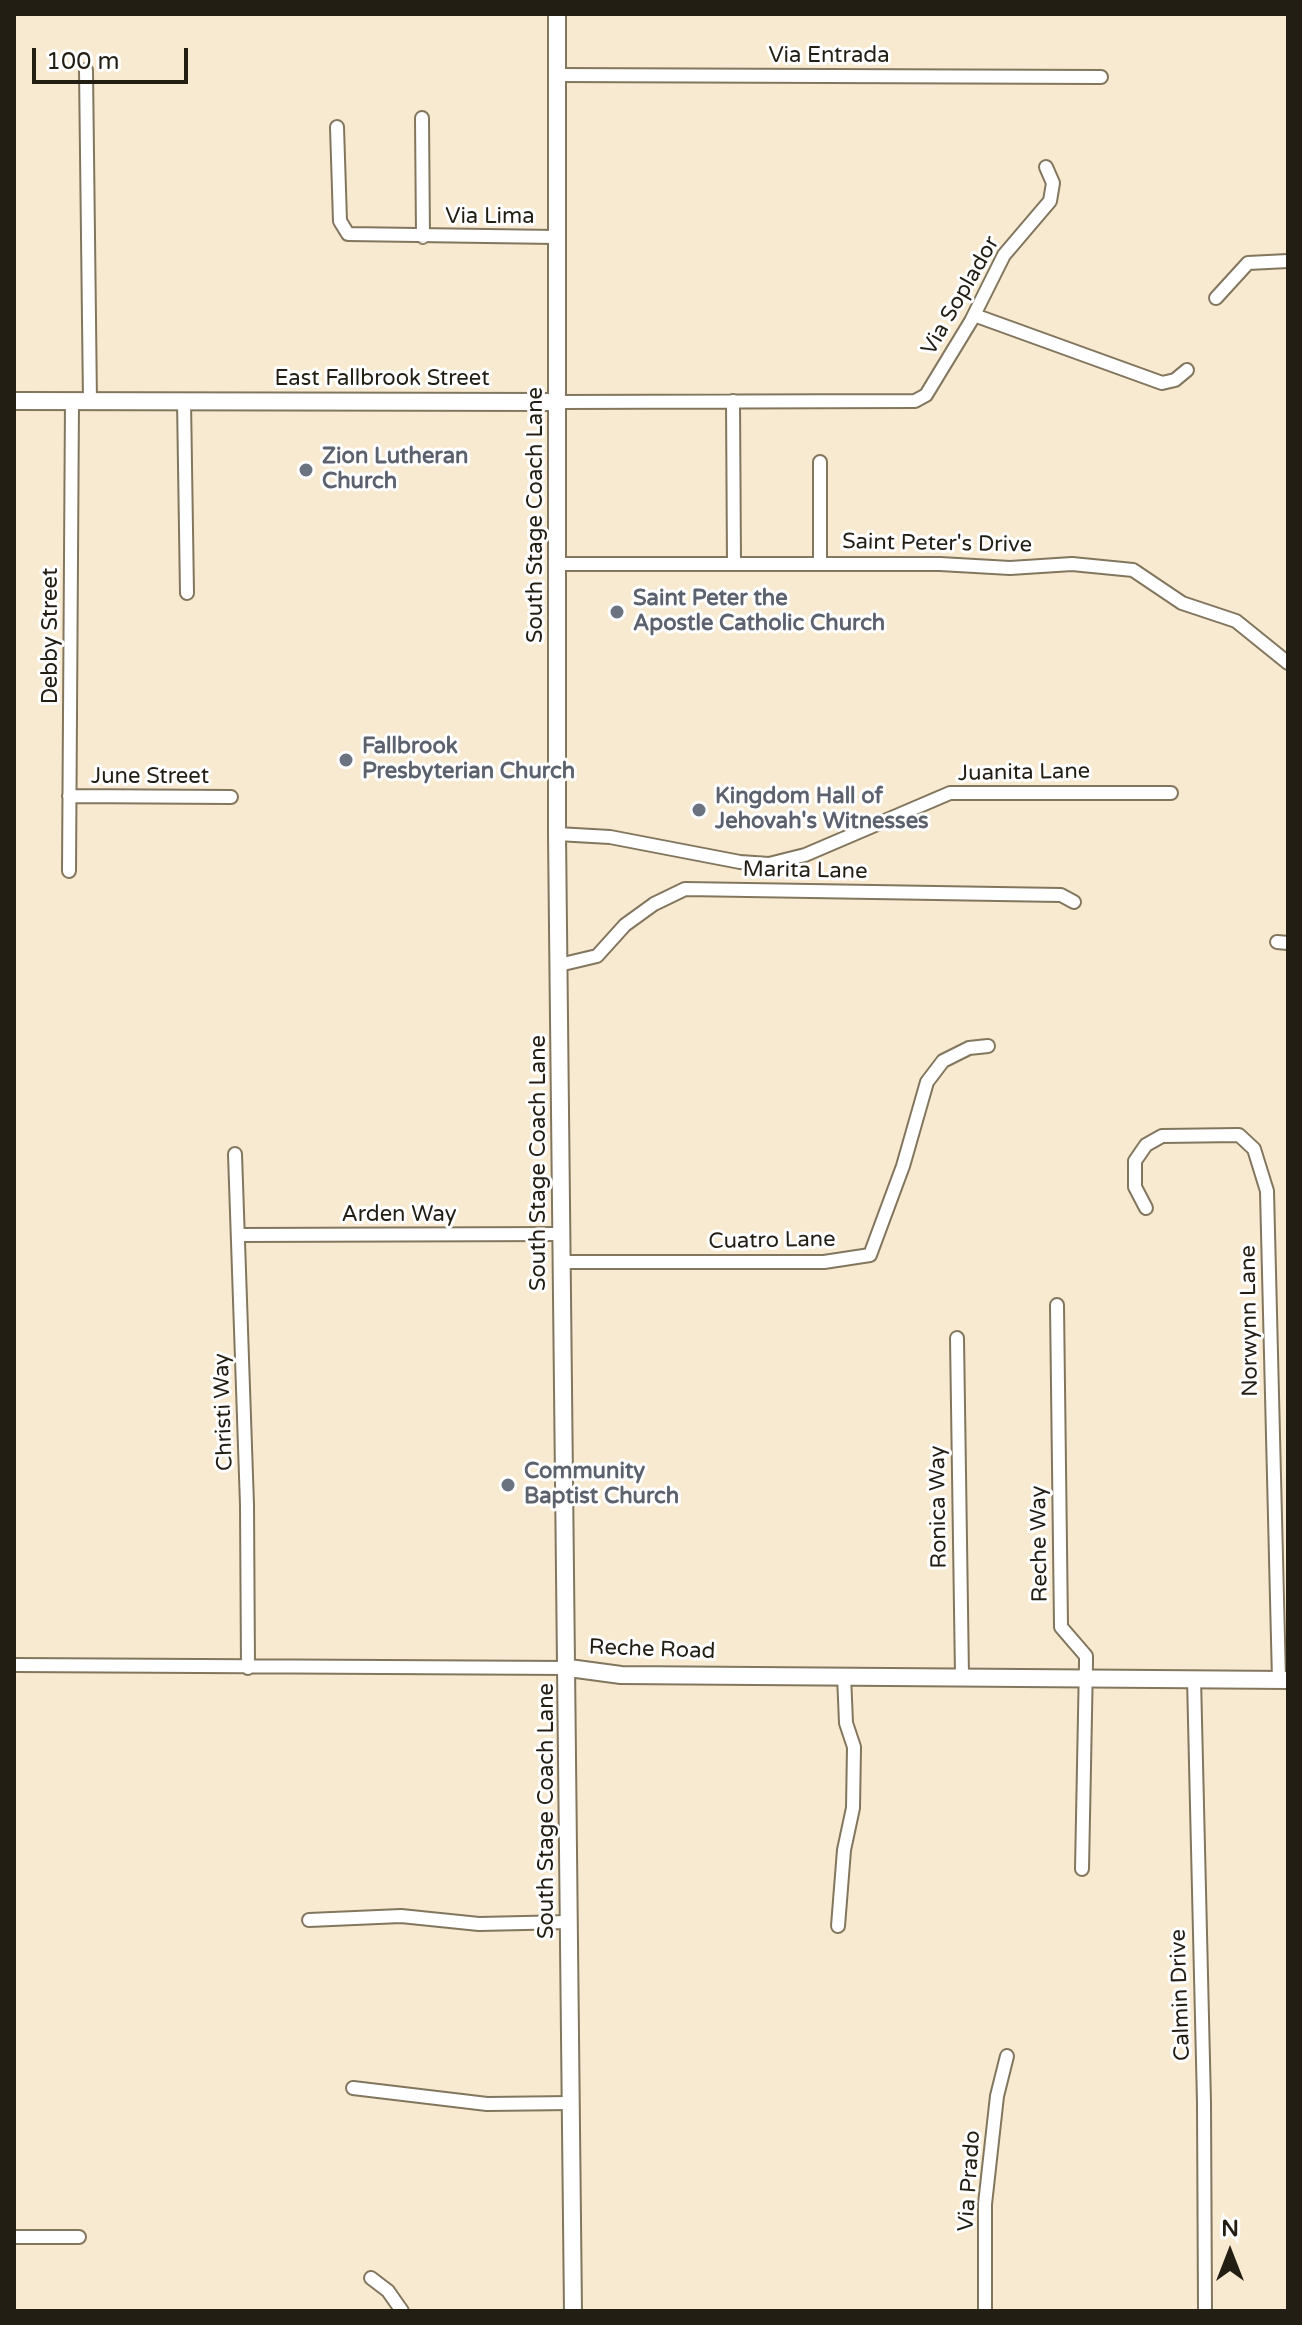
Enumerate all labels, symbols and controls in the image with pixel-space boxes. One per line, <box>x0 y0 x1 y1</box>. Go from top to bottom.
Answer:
scale bar <box>36 32 192 82</box>
street label: Via Entrada <box>768 43 890 69</box>
text: 100 m <box>46 47 120 76</box>
street label: Via Lima <box>445 204 535 230</box>
street label: Via Soplador <box>916 232 1006 360</box>
street label: East Fallbrook Street <box>274 366 490 392</box>
street label: South Stage Coach Lane <box>523 387 549 643</box>
place label: Zion Lutheran Church <box>322 444 469 496</box>
marker: Zion Lutheran Church <box>297 461 315 479</box>
street label: Saint Peter's Drive <box>842 529 1032 559</box>
street label: Debby Street <box>38 568 64 704</box>
place label: Saint Peter the Apostle Catholic Church <box>633 586 885 638</box>
marker: Saint Peter the Apostle Catholic Church <box>608 603 626 621</box>
place label: Fallbrook Presbyterian Church <box>362 734 575 786</box>
marker: Fallbrook Presbyterian Church <box>337 751 355 769</box>
street label: Juanita Lane <box>958 759 1090 787</box>
street label: June Street <box>91 764 209 790</box>
place label: Kingdom Hall of Jehovah's Witnesses <box>715 784 929 836</box>
marker: Kingdom Hall of Jehovah's Witnesses <box>690 801 708 819</box>
street label: Marita Lane <box>742 857 868 885</box>
street label: South Stage Coach Lane <box>526 1035 552 1291</box>
street label: Arden Way <box>341 1202 457 1228</box>
street label: Cuatro Lane <box>708 1227 836 1255</box>
street label: Norwynn Lane <box>1235 1245 1265 1397</box>
street label: Christi Way <box>209 1353 239 1471</box>
street label: Ronica Way <box>925 1445 953 1569</box>
place label: Community Baptist Church <box>524 1459 679 1510</box>
marker: Community Baptist Church <box>499 1476 517 1494</box>
street label: Reche Way <box>1026 1485 1054 1603</box>
street label: Reche Road <box>588 1635 716 1665</box>
street label: South Stage Coach Lane <box>534 1683 560 1939</box>
street label: Calmin Drive <box>1166 1929 1196 2061</box>
street label: Via Prado <box>953 2130 987 2232</box>
north arrow <box>1190 2213 1270 2293</box>
text: N <box>1221 2216 1239 2242</box>

